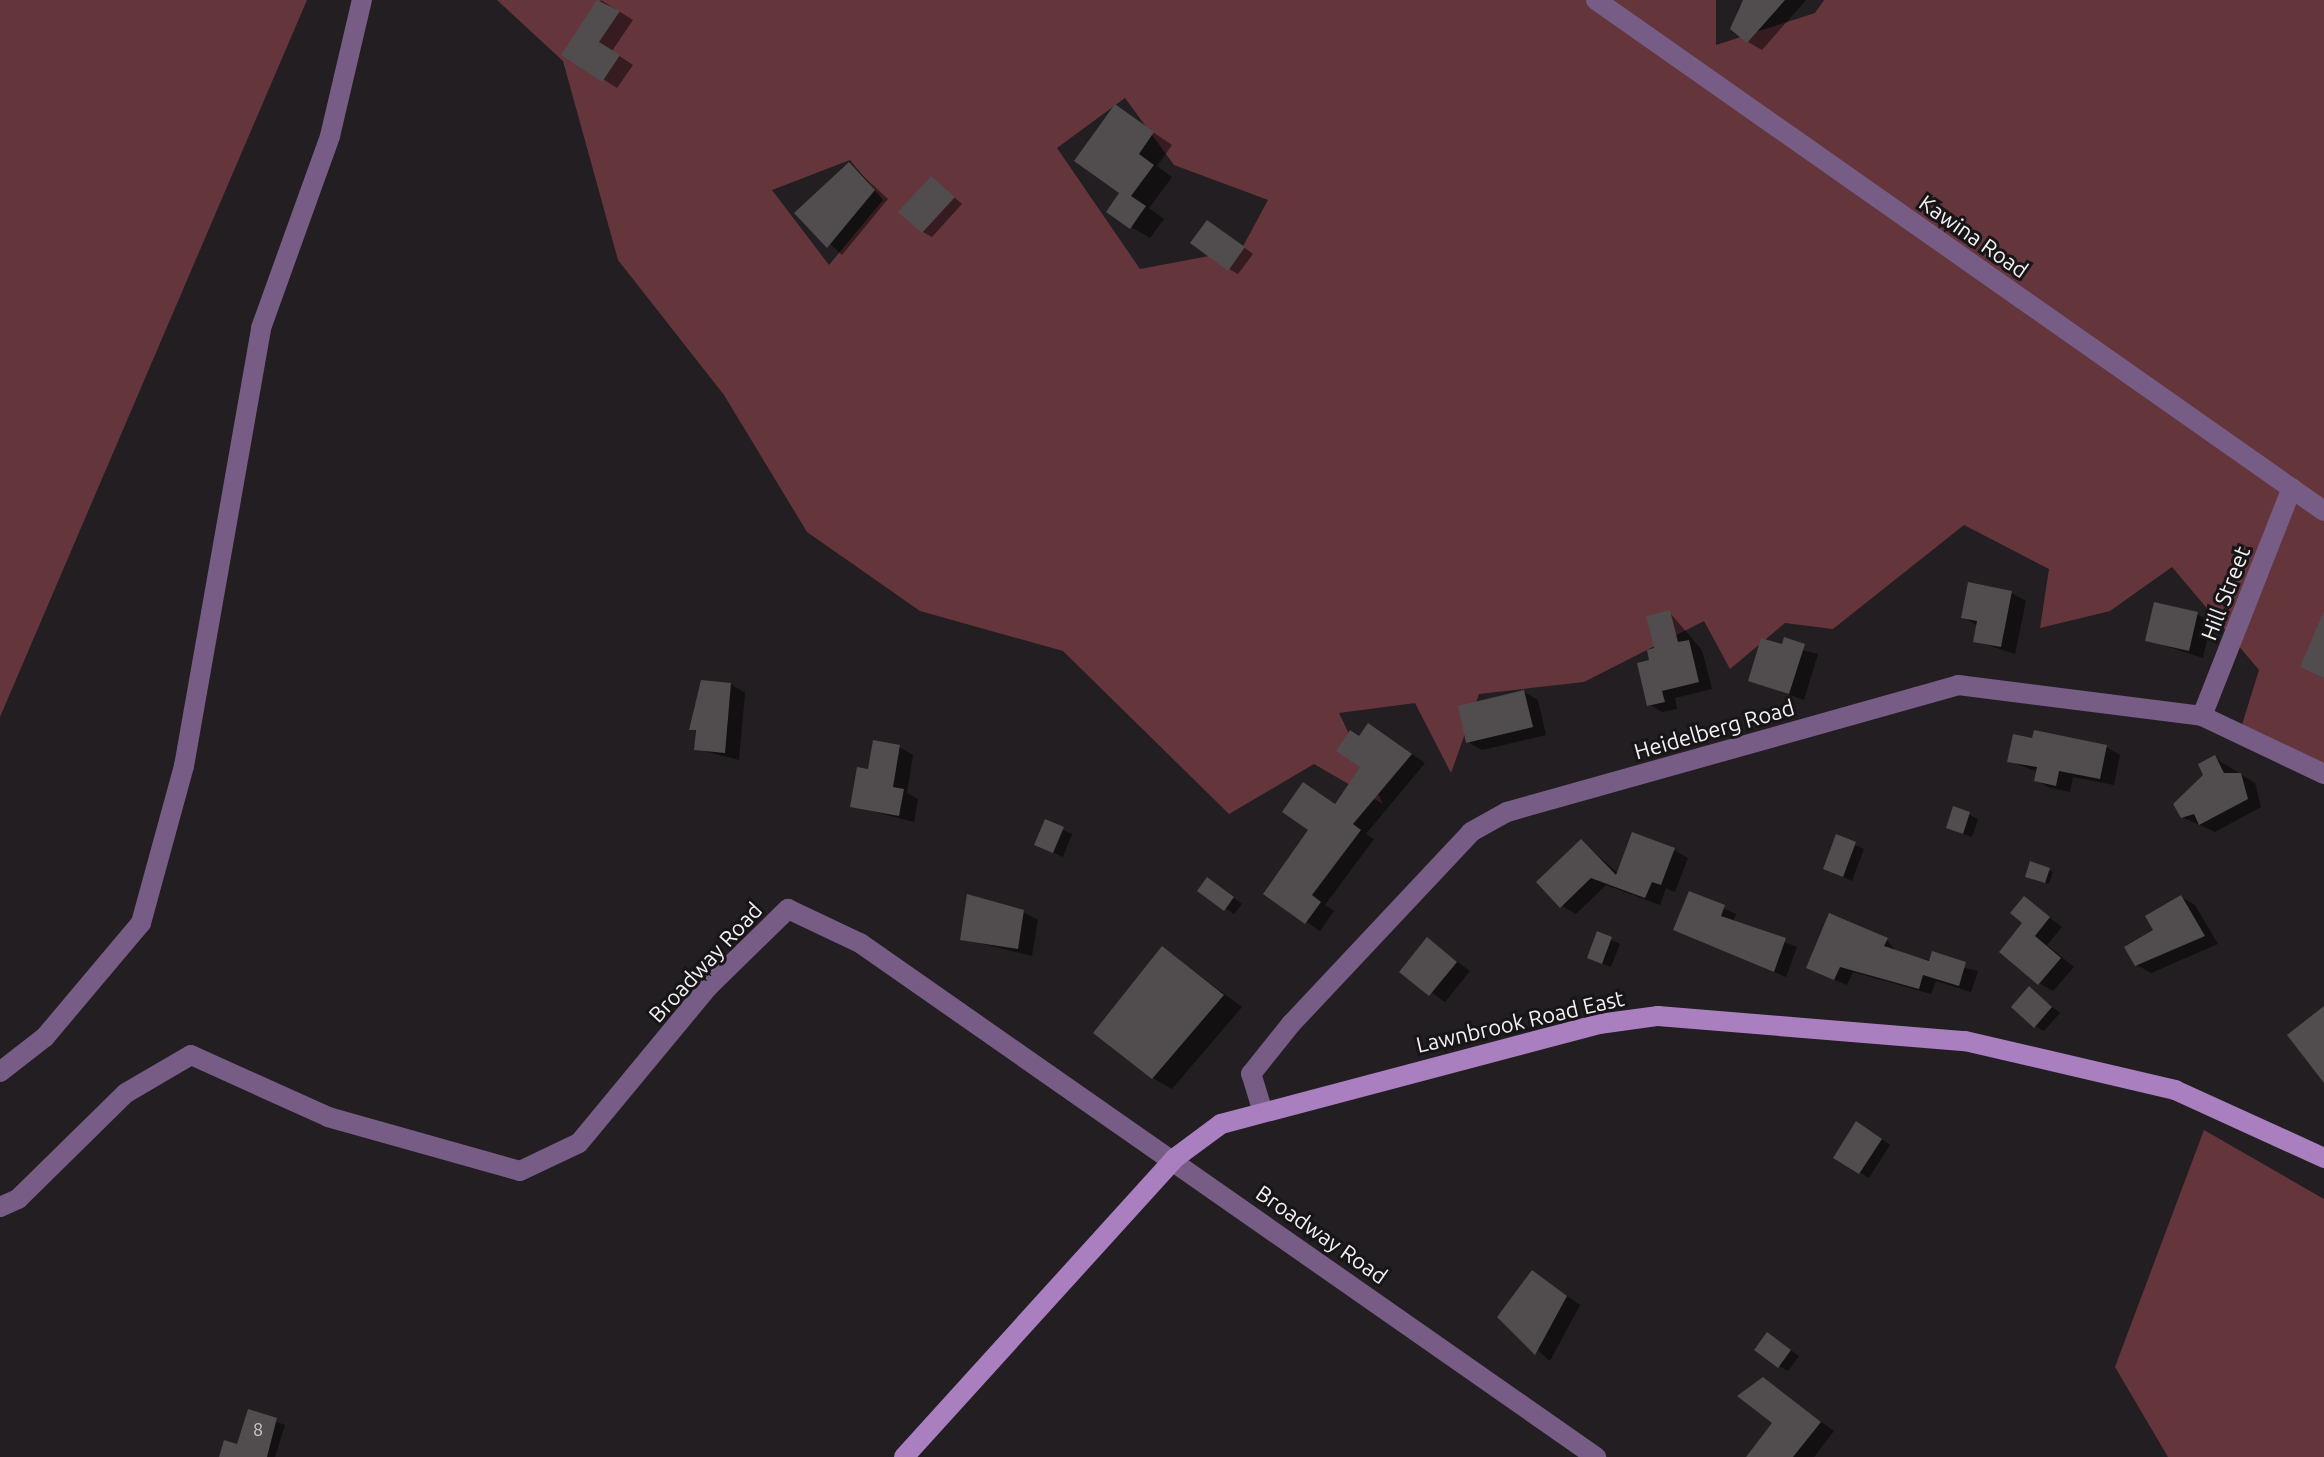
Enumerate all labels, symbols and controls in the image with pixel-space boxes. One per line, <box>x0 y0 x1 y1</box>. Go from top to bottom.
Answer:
street label: Kawina Road <box>1915 189 2033 283</box>
street label: Hill Street <box>2195 542 2255 644</box>
street label: Heidelberg Road <box>1631 694 1797 764</box>
street label: Broadway Road <box>643 897 767 1027</box>
street label: Lawnbrook Road East <box>1413 984 1627 1058</box>
street label: Broadway Road <box>1251 1179 1393 1289</box>
house number: 8 <box>253 1418 263 1440</box>

